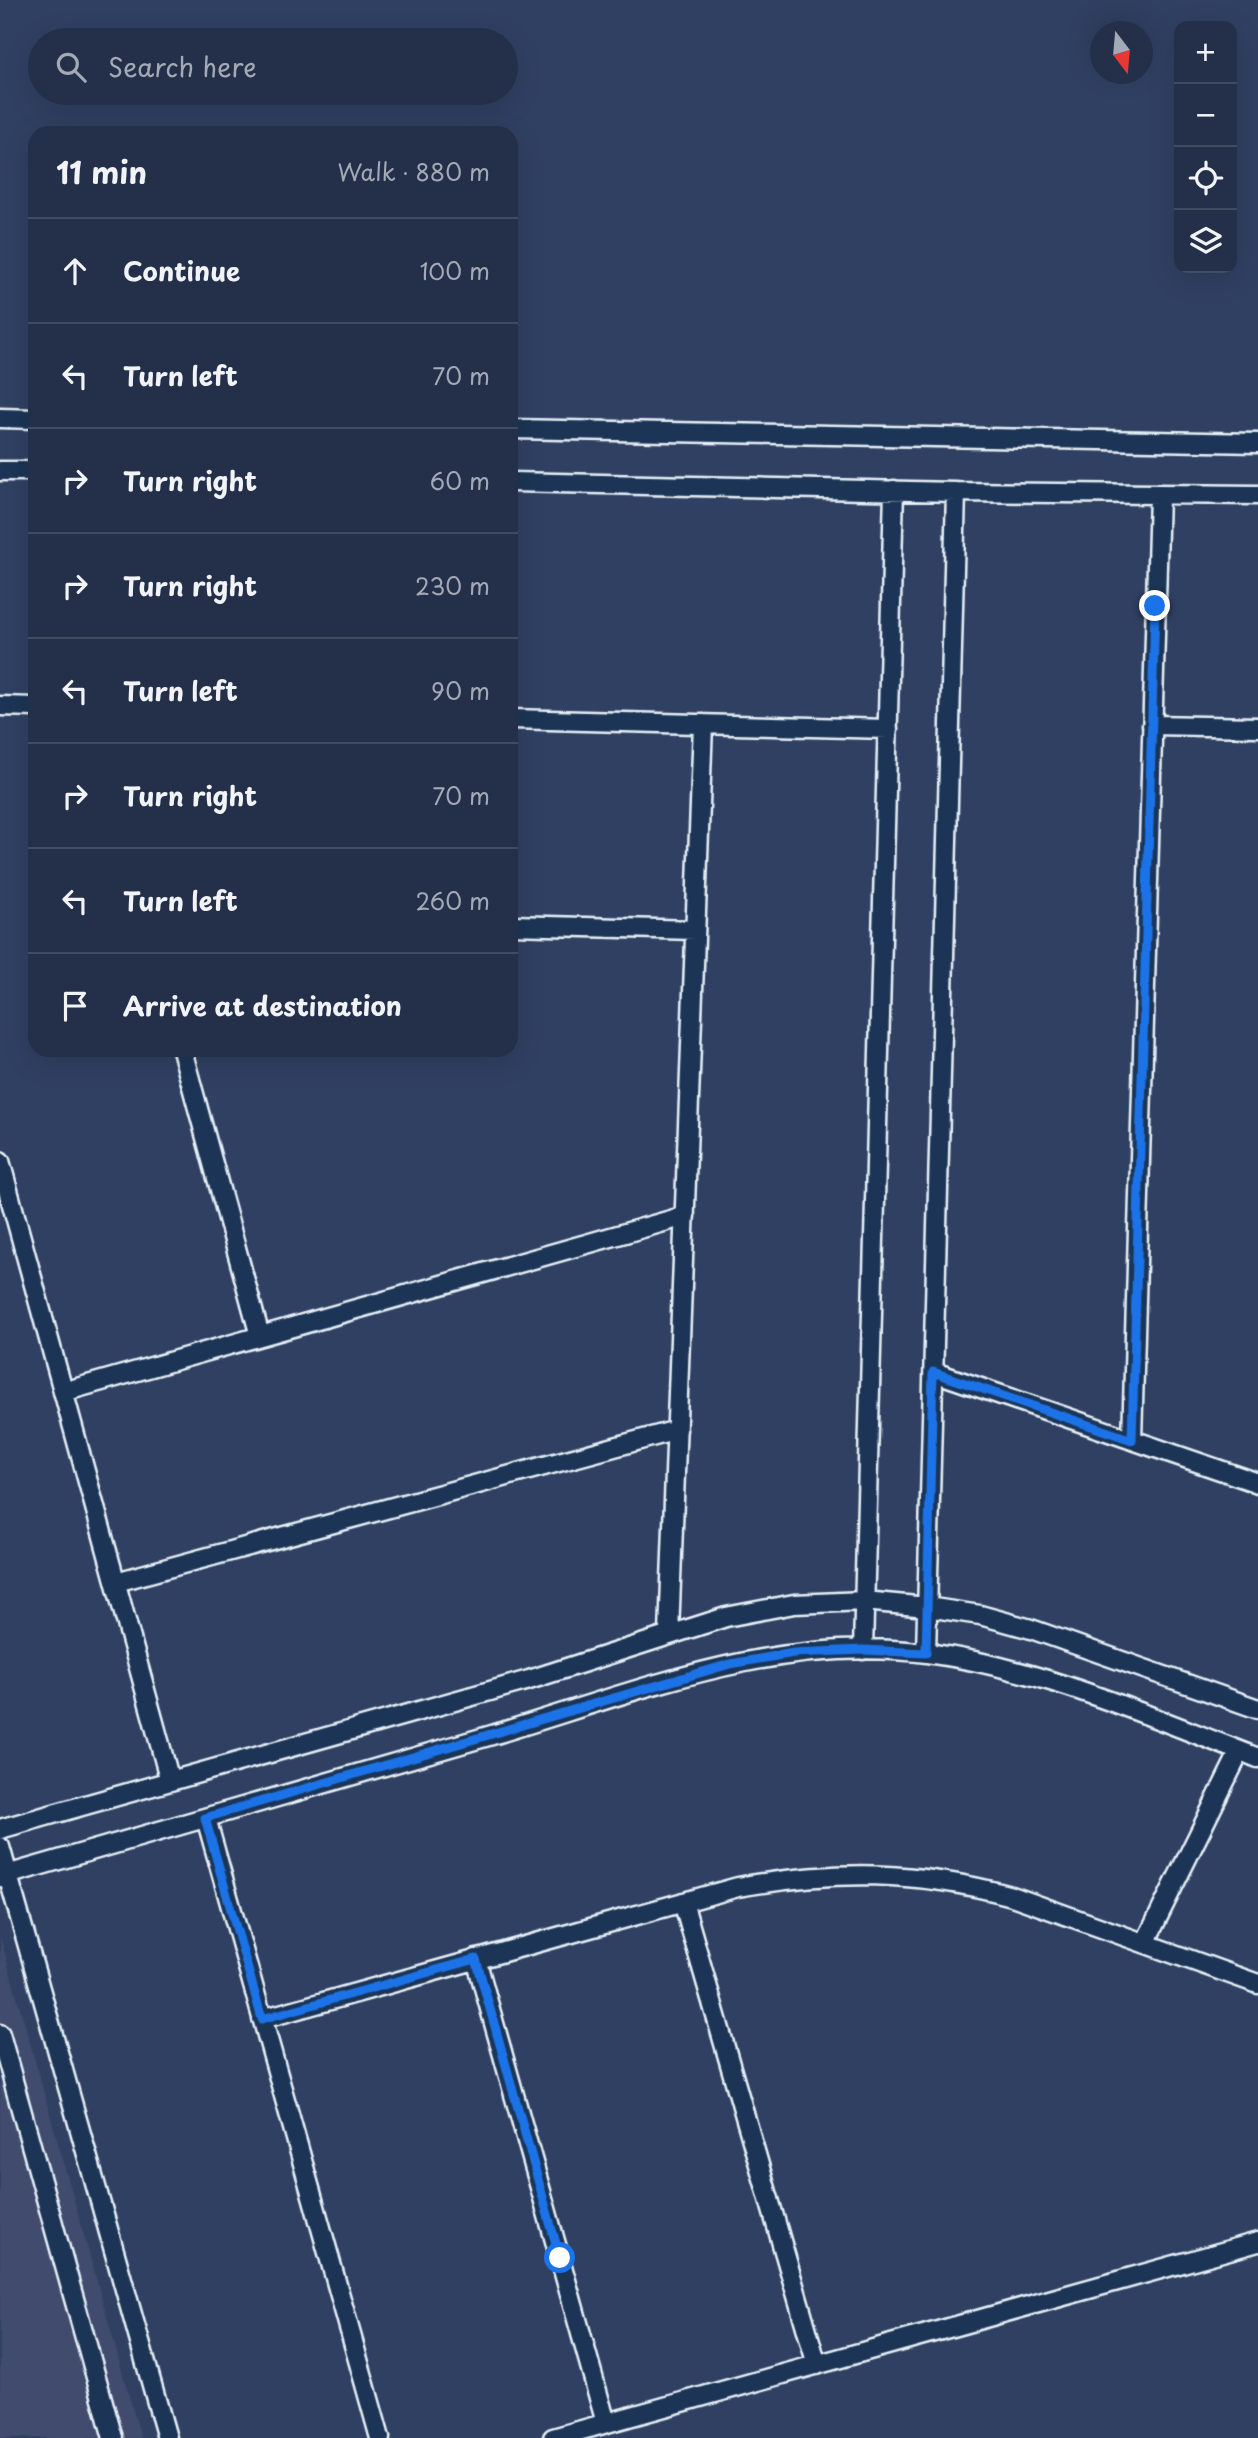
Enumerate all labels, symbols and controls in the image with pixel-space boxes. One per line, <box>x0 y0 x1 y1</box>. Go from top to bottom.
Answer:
north arrow <box>1090 21 1153 84</box>
map controls <box>1174 21 1237 273</box>
button: + <box>1174 21 1237 84</box>
search box <box>28 28 518 105</box>
text: Search here <box>108 47 257 86</box>
icon: search <box>52 48 90 86</box>
button: − <box>1174 84 1237 147</box>
button: locate <box>1174 147 1237 210</box>
text: 11 min <box>56 149 147 194</box>
text: Walk · 880 m <box>337 154 490 189</box>
button: layers <box>1174 210 1237 273</box>
text: Continue <box>123 251 240 290</box>
icon: ahead <box>56 252 94 290</box>
text: 100 m <box>420 253 490 288</box>
text: Turn left <box>123 356 238 395</box>
icon: left <box>56 357 94 395</box>
text: 70 m <box>432 358 490 393</box>
text: Turn right <box>123 461 257 500</box>
icon: right <box>56 462 94 500</box>
text: 60 m <box>430 463 490 498</box>
text: Turn right <box>123 566 257 605</box>
icon: right <box>56 567 94 605</box>
text: 230 m <box>415 568 490 603</box>
route end <box>1139 590 1170 621</box>
text: Turn left <box>123 671 238 710</box>
icon: left <box>56 672 94 710</box>
text: 90 m <box>431 673 490 708</box>
text: Turn right <box>123 776 257 815</box>
icon: right <box>56 777 94 815</box>
text: 70 m <box>432 778 490 813</box>
text: Turn left <box>123 881 238 920</box>
icon: left <box>56 882 94 920</box>
text: 260 m <box>415 883 490 918</box>
text: Arrive at destination <box>123 986 402 1025</box>
icon: arrive <box>56 987 94 1025</box>
route start <box>544 2242 575 2273</box>

